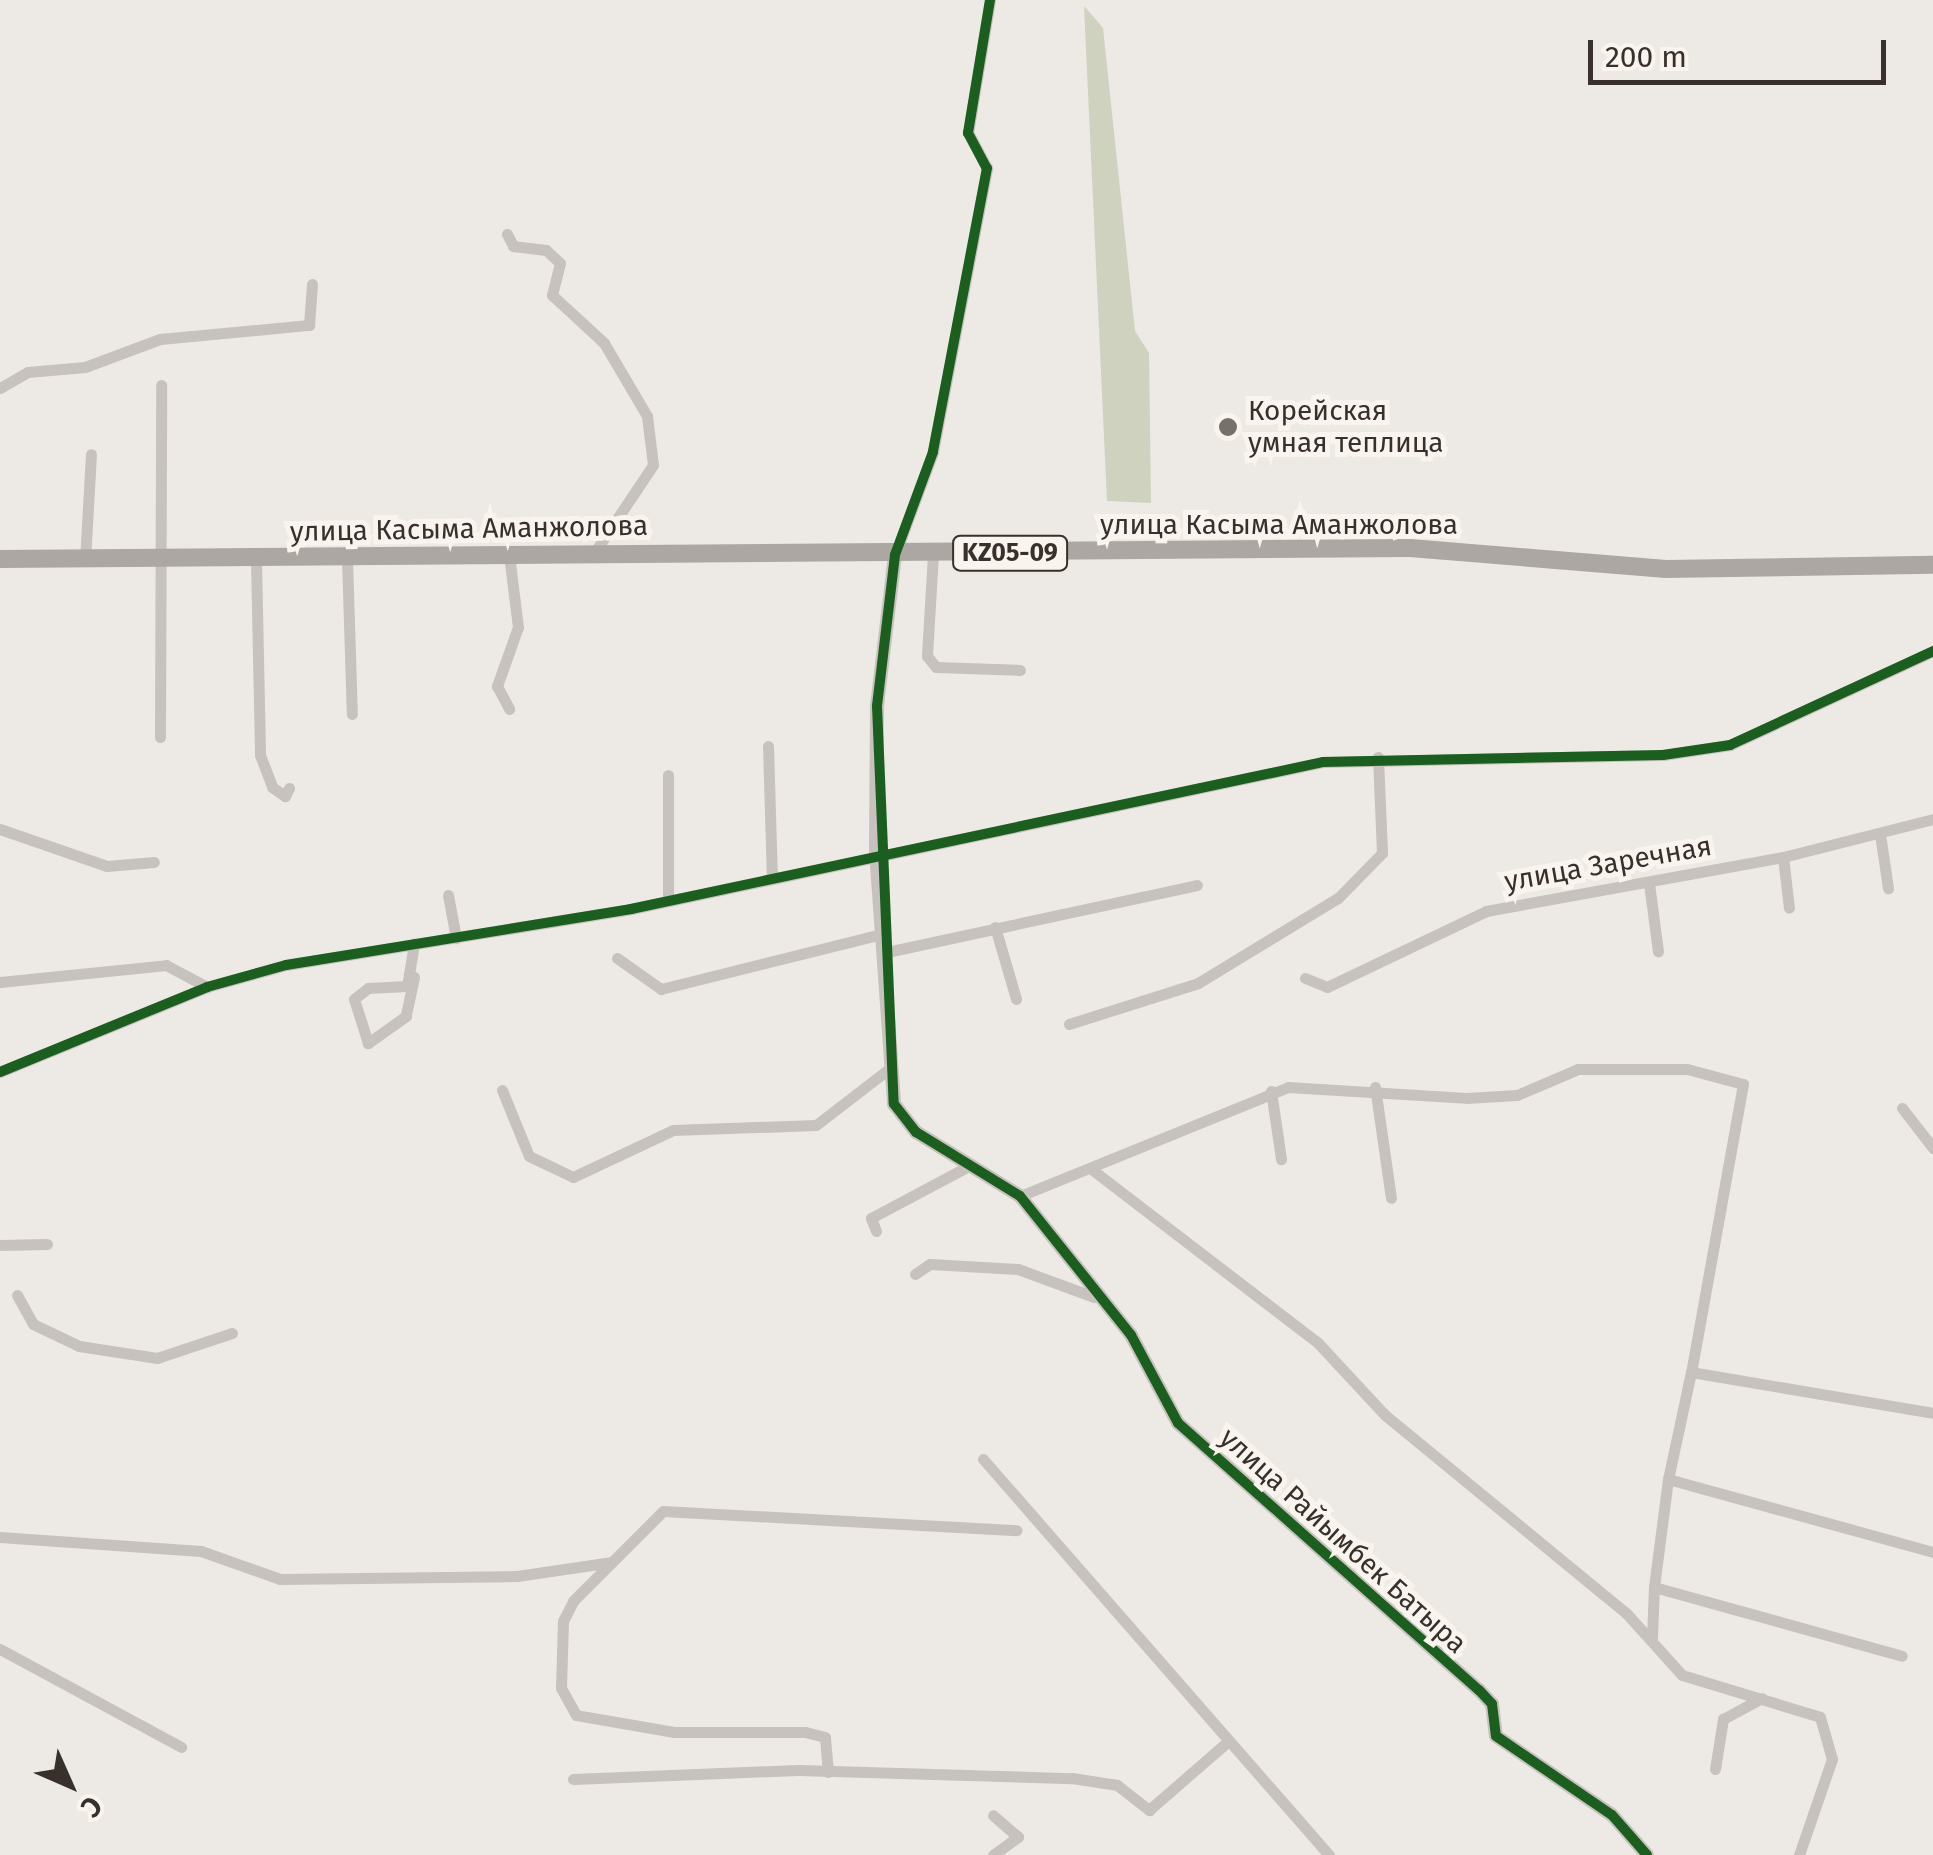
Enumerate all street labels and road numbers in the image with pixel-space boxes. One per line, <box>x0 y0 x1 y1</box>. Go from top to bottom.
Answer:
street label: улица Касыма Аманжолова <box>1100 508 1458 542</box>
street label: улица Касыма Аманжолова <box>290 509 648 549</box>
road number: KZ05-09 <box>950 533 1070 573</box>
street label: улица Заречная <box>1502 829 1714 899</box>
street label: улица Райымбек Батыра <box>1213 1421 1473 1661</box>

